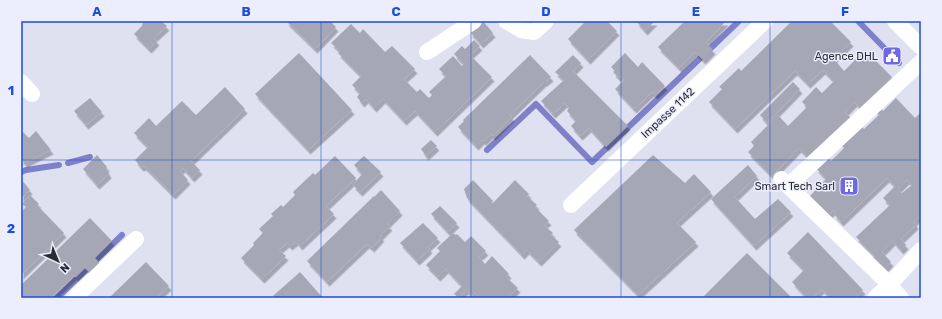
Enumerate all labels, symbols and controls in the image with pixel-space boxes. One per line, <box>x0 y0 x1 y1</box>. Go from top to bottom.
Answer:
text: A <box>92 4 102 19</box>
text: B <box>241 4 251 19</box>
text: C <box>391 4 401 19</box>
text: D <box>541 4 551 19</box>
text: E <box>692 4 700 19</box>
text: F <box>841 4 849 19</box>
public building icon: Agence DHL <box>881 45 903 67</box>
place label: Agence DHL <box>815 50 878 63</box>
text: 1 <box>8 83 14 98</box>
street label: Impasse 1142 <box>639 85 697 141</box>
building icon: Smart Tech Sarl <box>838 175 860 197</box>
place label: Smart Tech Sarl <box>755 180 835 193</box>
text: 2 <box>7 221 15 236</box>
north arrow <box>38 241 78 281</box>
text: N <box>57 260 72 275</box>

